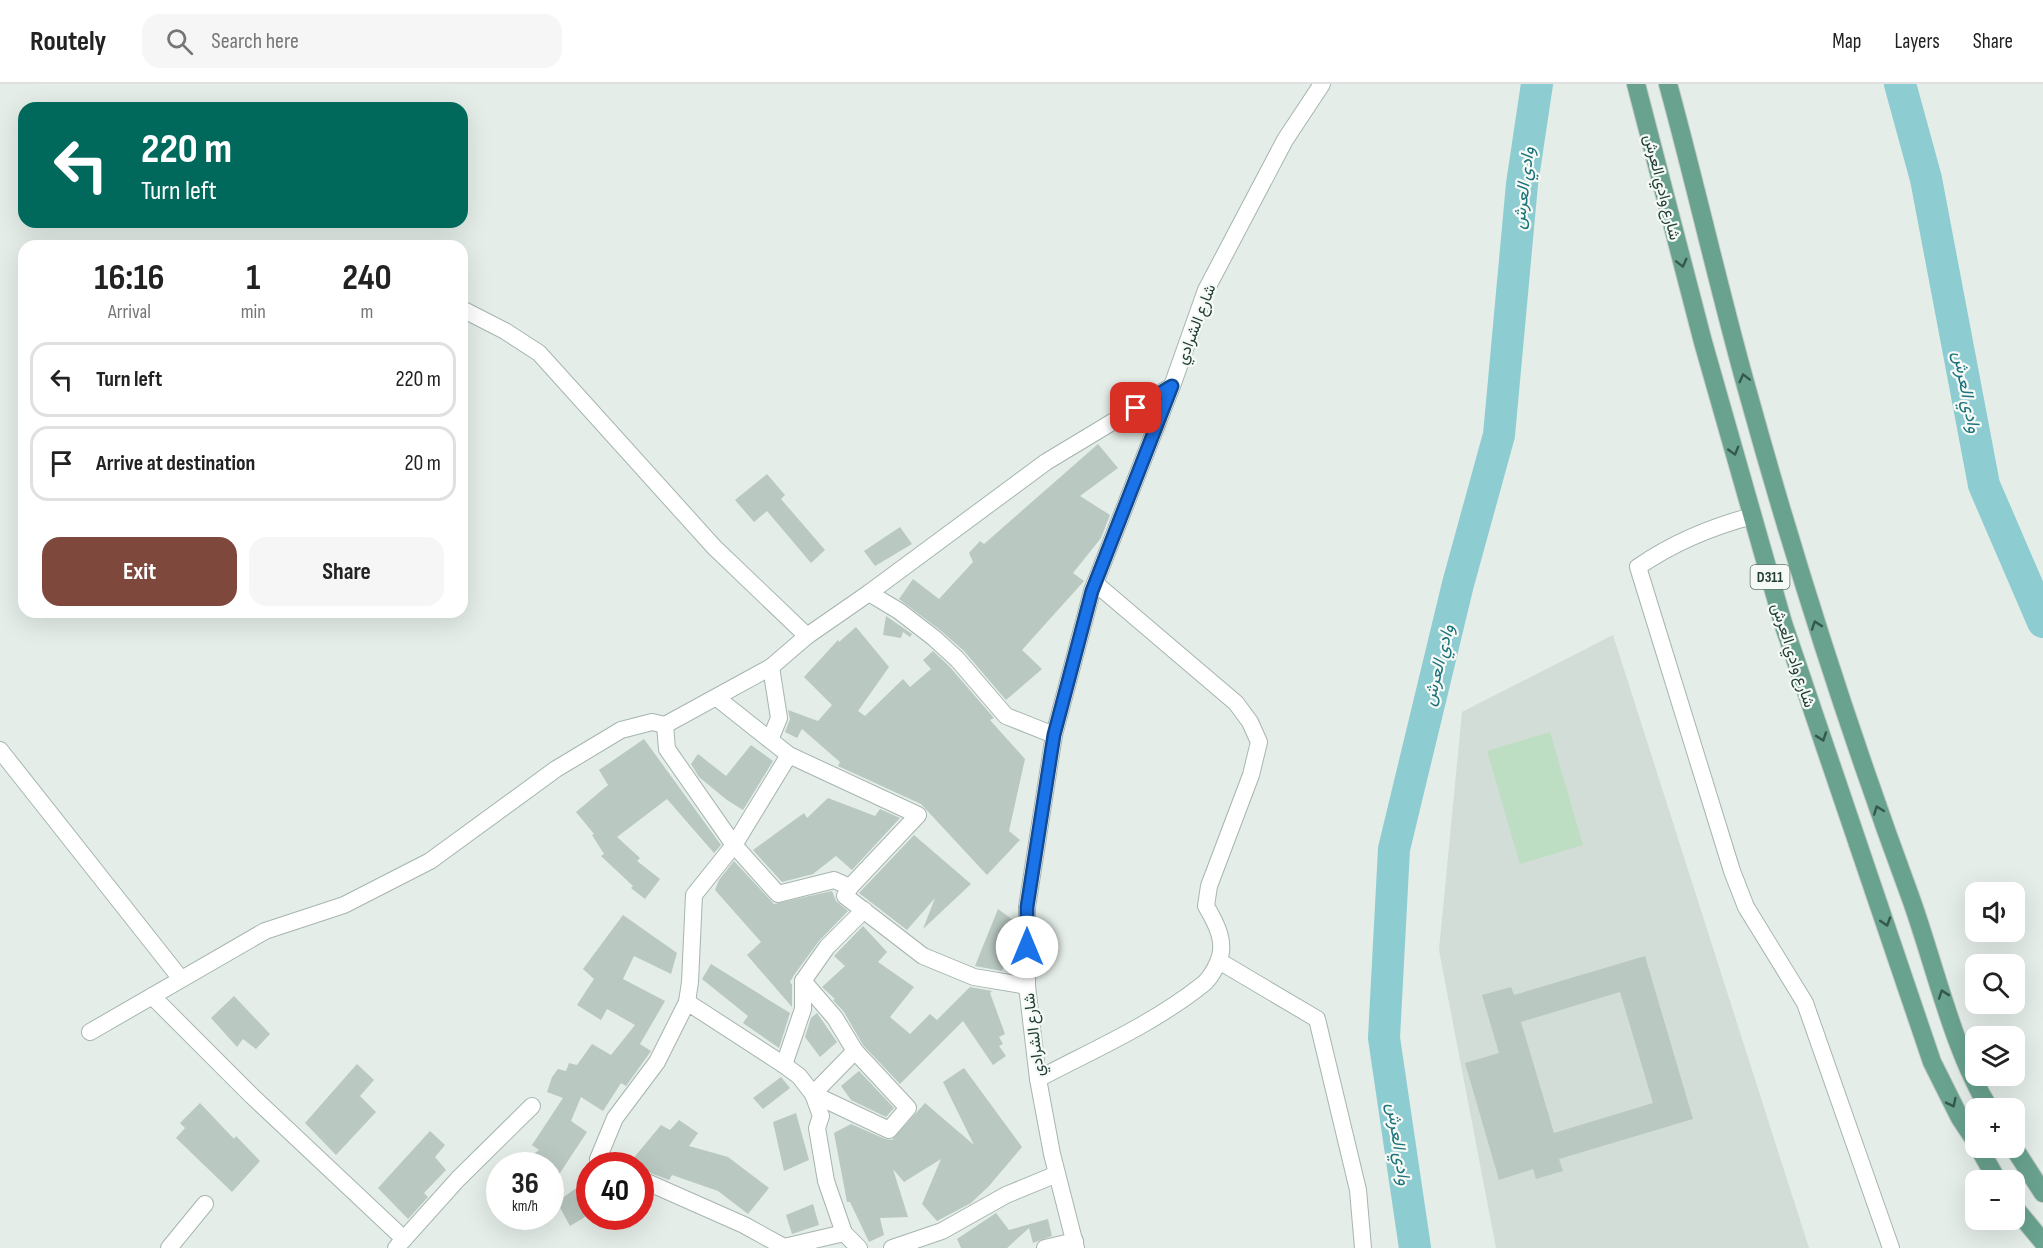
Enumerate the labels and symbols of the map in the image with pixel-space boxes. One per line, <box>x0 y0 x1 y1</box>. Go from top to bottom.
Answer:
street label: شارع وادي العرش <box>1636 132 1684 243</box>
water label: وادي العرش <box>1508 146 1543 231</box>
one-way arrow <box>1675 257 1688 267</box>
street label: شارع الشرادي <box>1172 282 1223 368</box>
water label: وادي العرش <box>1944 349 1985 436</box>
one-way arrow <box>1738 373 1751 383</box>
pin <box>1110 382 1161 433</box>
one-way arrow <box>1726 446 1739 456</box>
road number: D311 <box>1750 565 1790 589</box>
street label: شارع وادي العرش <box>1764 601 1818 711</box>
one-way arrow <box>1811 620 1823 631</box>
water label: وادي العرش <box>1418 622 1463 709</box>
one-way arrow <box>1814 731 1827 742</box>
one-way arrow <box>1872 805 1885 816</box>
position arrow <box>995 915 1059 979</box>
one-way arrow <box>1878 916 1891 927</box>
one-way arrow <box>1938 989 1950 1000</box>
street label: شارع الشرادي <box>1020 991 1052 1078</box>
one-way arrow <box>1945 1096 1957 1107</box>
water label: وادي العرش <box>1378 1102 1415 1187</box>
speed limit sign: 40 <box>576 1152 654 1230</box>

